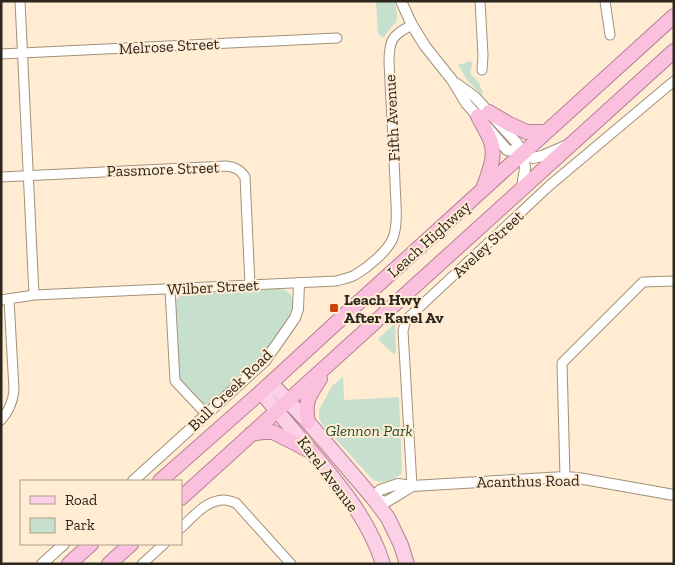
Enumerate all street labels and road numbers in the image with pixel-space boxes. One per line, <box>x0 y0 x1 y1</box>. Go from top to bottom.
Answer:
street label: Melrose Street <box>118 34 220 58</box>
street label: Fifth Avenue <box>380 74 404 162</box>
street label: Passmore Street <box>106 158 220 180</box>
street label: Leach Highway <box>383 196 475 281</box>
street label: Aveley Street <box>449 206 527 282</box>
street label: Wilber Street <box>167 275 259 299</box>
street label: Bull Creek Road <box>184 345 276 435</box>
street label: Karel Avenue <box>293 432 363 516</box>
street label: Acanthus Road <box>476 471 580 491</box>

